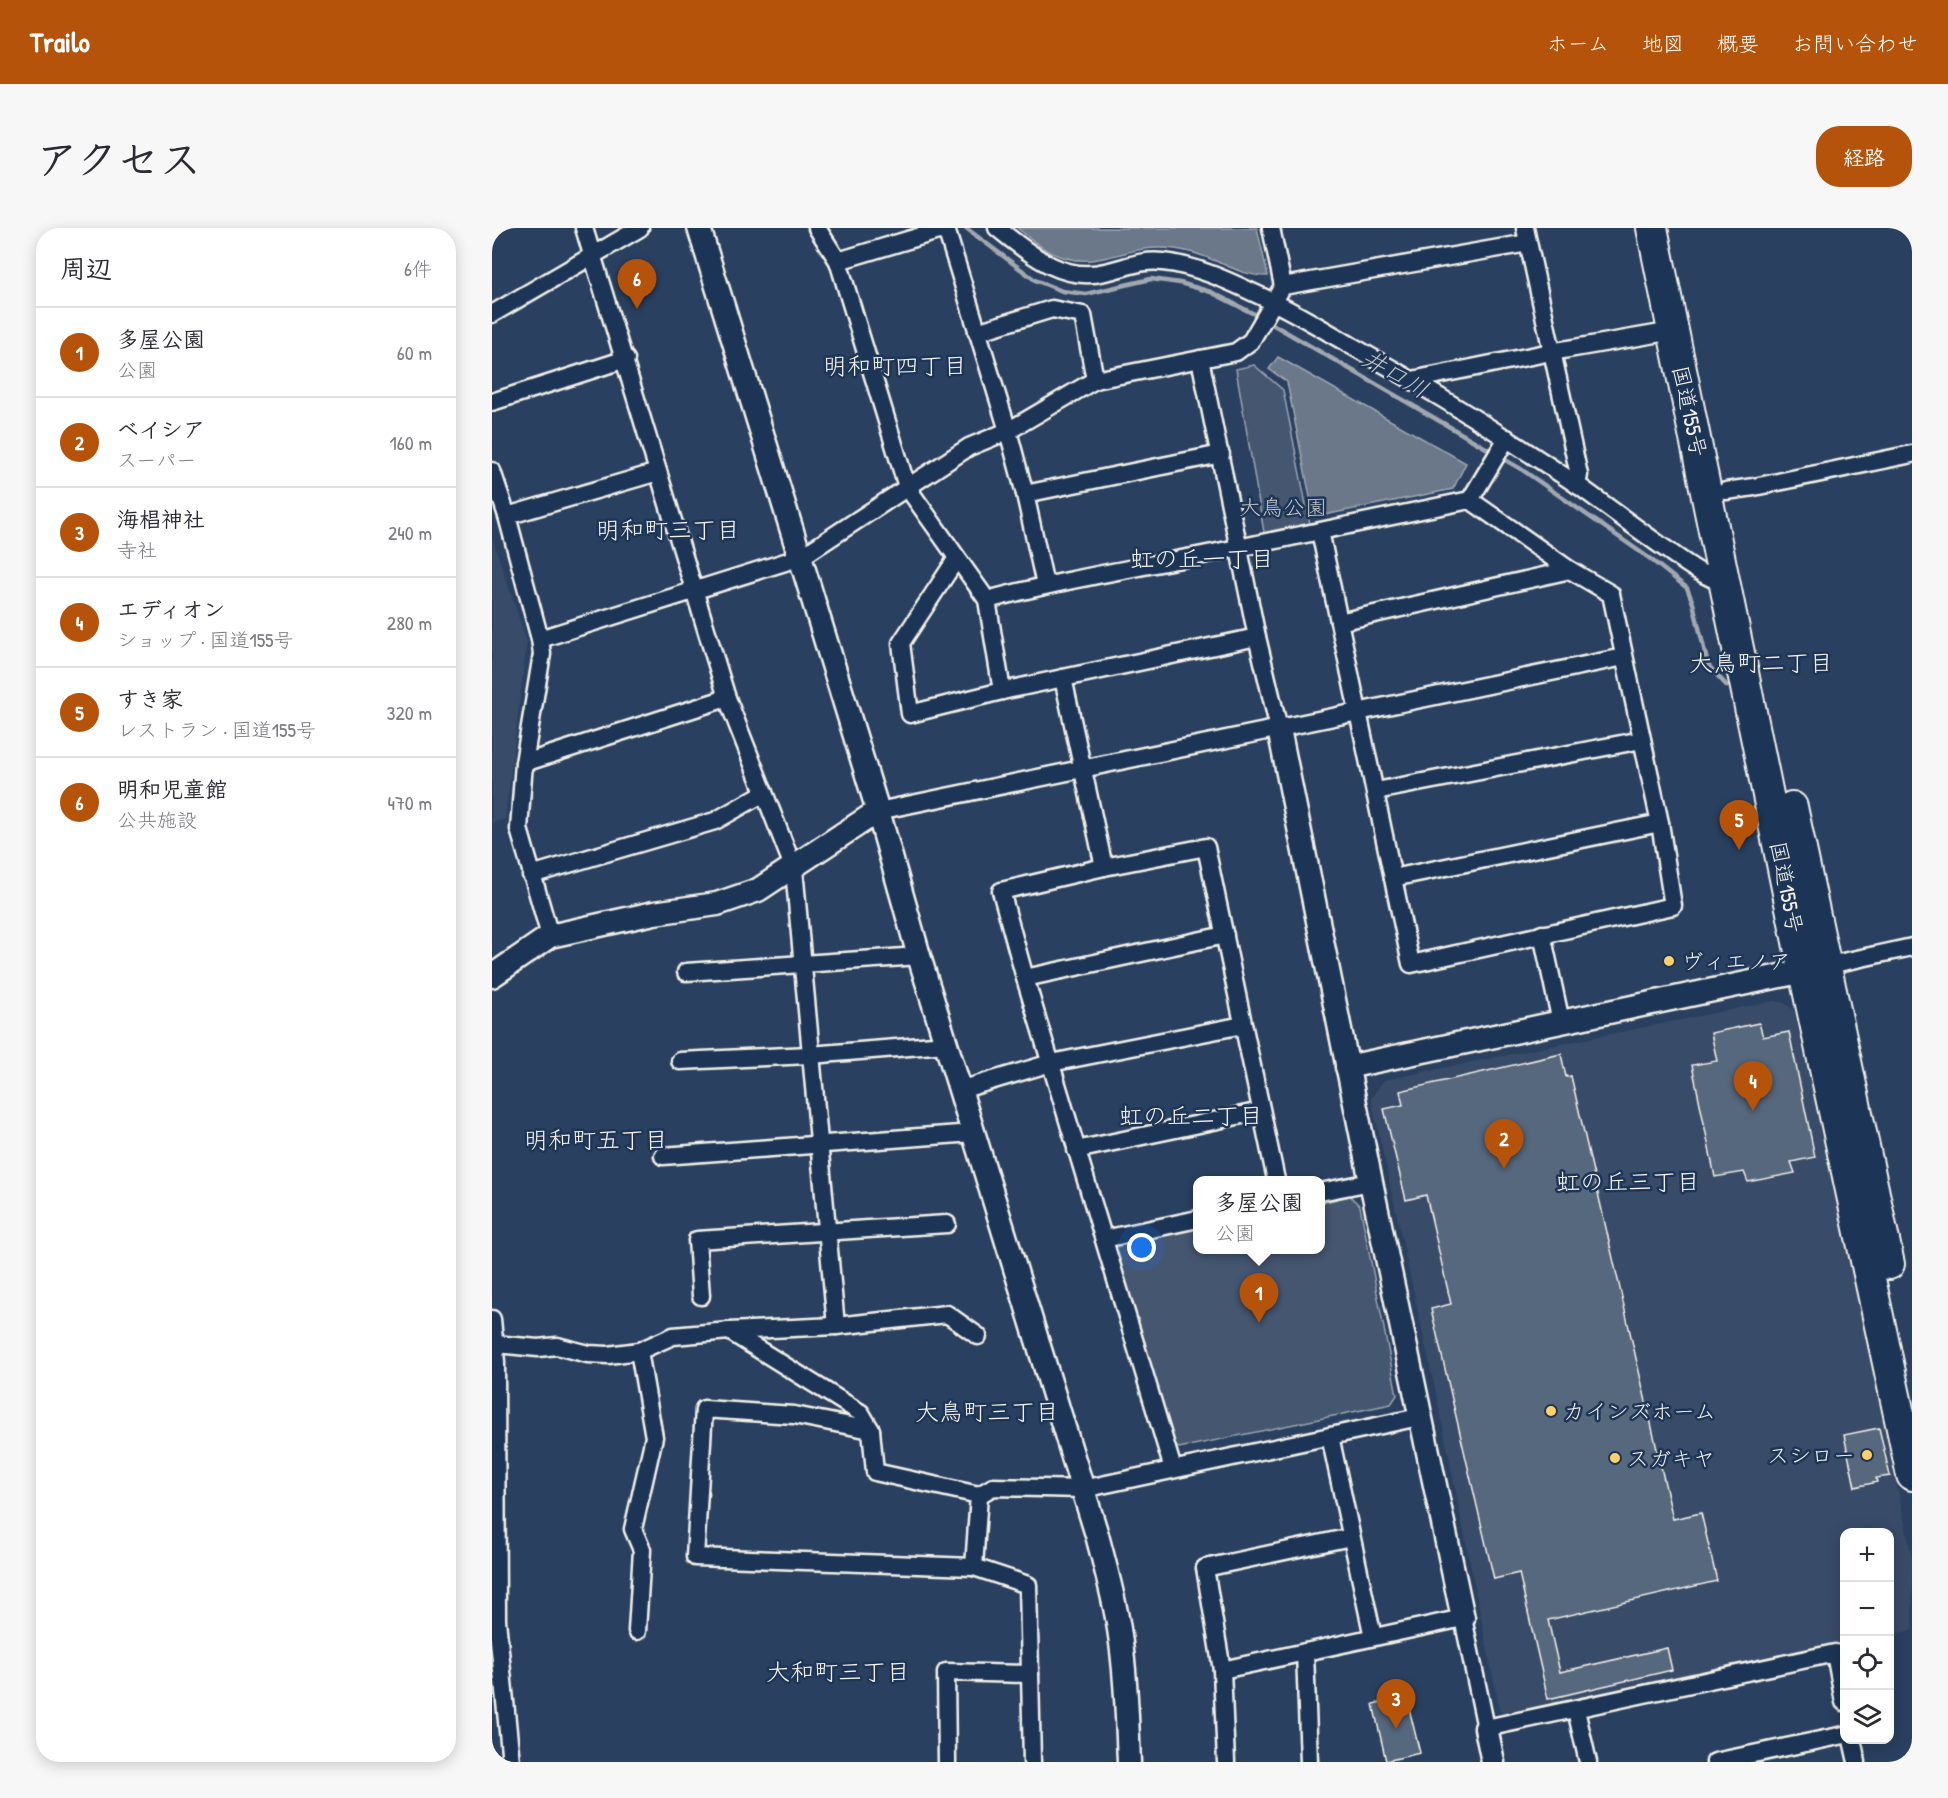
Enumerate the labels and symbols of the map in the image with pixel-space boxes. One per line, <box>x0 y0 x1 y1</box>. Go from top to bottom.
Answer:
pin: 6 <box>618 260 656 309</box>
water label: 井口川 <box>1356 341 1435 405</box>
district label: 明和町四丁目 <box>823 349 967 381</box>
street label: 国道155号 <box>1666 363 1714 459</box>
park label: 大鳥公園 <box>1239 492 1327 522</box>
district label: 明和町三丁目 <box>596 513 740 545</box>
district label: 虹の丘一丁目 <box>1130 542 1274 574</box>
district label: 大鳥町二丁目 <box>1689 646 1833 678</box>
pin: 5 <box>1720 800 1758 850</box>
street label: 国道155号 <box>1763 839 1811 935</box>
place label: ヴィエノア <box>1681 946 1791 976</box>
marker: ヴィエノア <box>1662 954 1676 968</box>
pin: 4 <box>1734 1062 1772 1111</box>
district label: 虹の丘二丁目 <box>1119 1099 1263 1131</box>
pin: 2 <box>1484 1120 1524 1169</box>
district label: 明和町五丁目 <box>524 1123 668 1155</box>
district label: 虹の丘三丁目 <box>1556 1165 1700 1197</box>
your location <box>1127 1233 1156 1262</box>
pin: 1 <box>1240 1274 1278 1323</box>
district label: 大鳥町三丁目 <box>915 1395 1059 1427</box>
place label: カインズホーム <box>1563 1396 1716 1426</box>
marker: カインズホーム <box>1544 1404 1558 1418</box>
place label: スシロー <box>1767 1440 1855 1470</box>
place label: スガキヤ <box>1627 1443 1715 1473</box>
marker: スシロー <box>1860 1448 1874 1462</box>
marker: スガキヤ <box>1608 1451 1622 1465</box>
district label: 大和町三丁目 <box>766 1655 910 1687</box>
pin: 3 <box>1376 1680 1416 1729</box>

